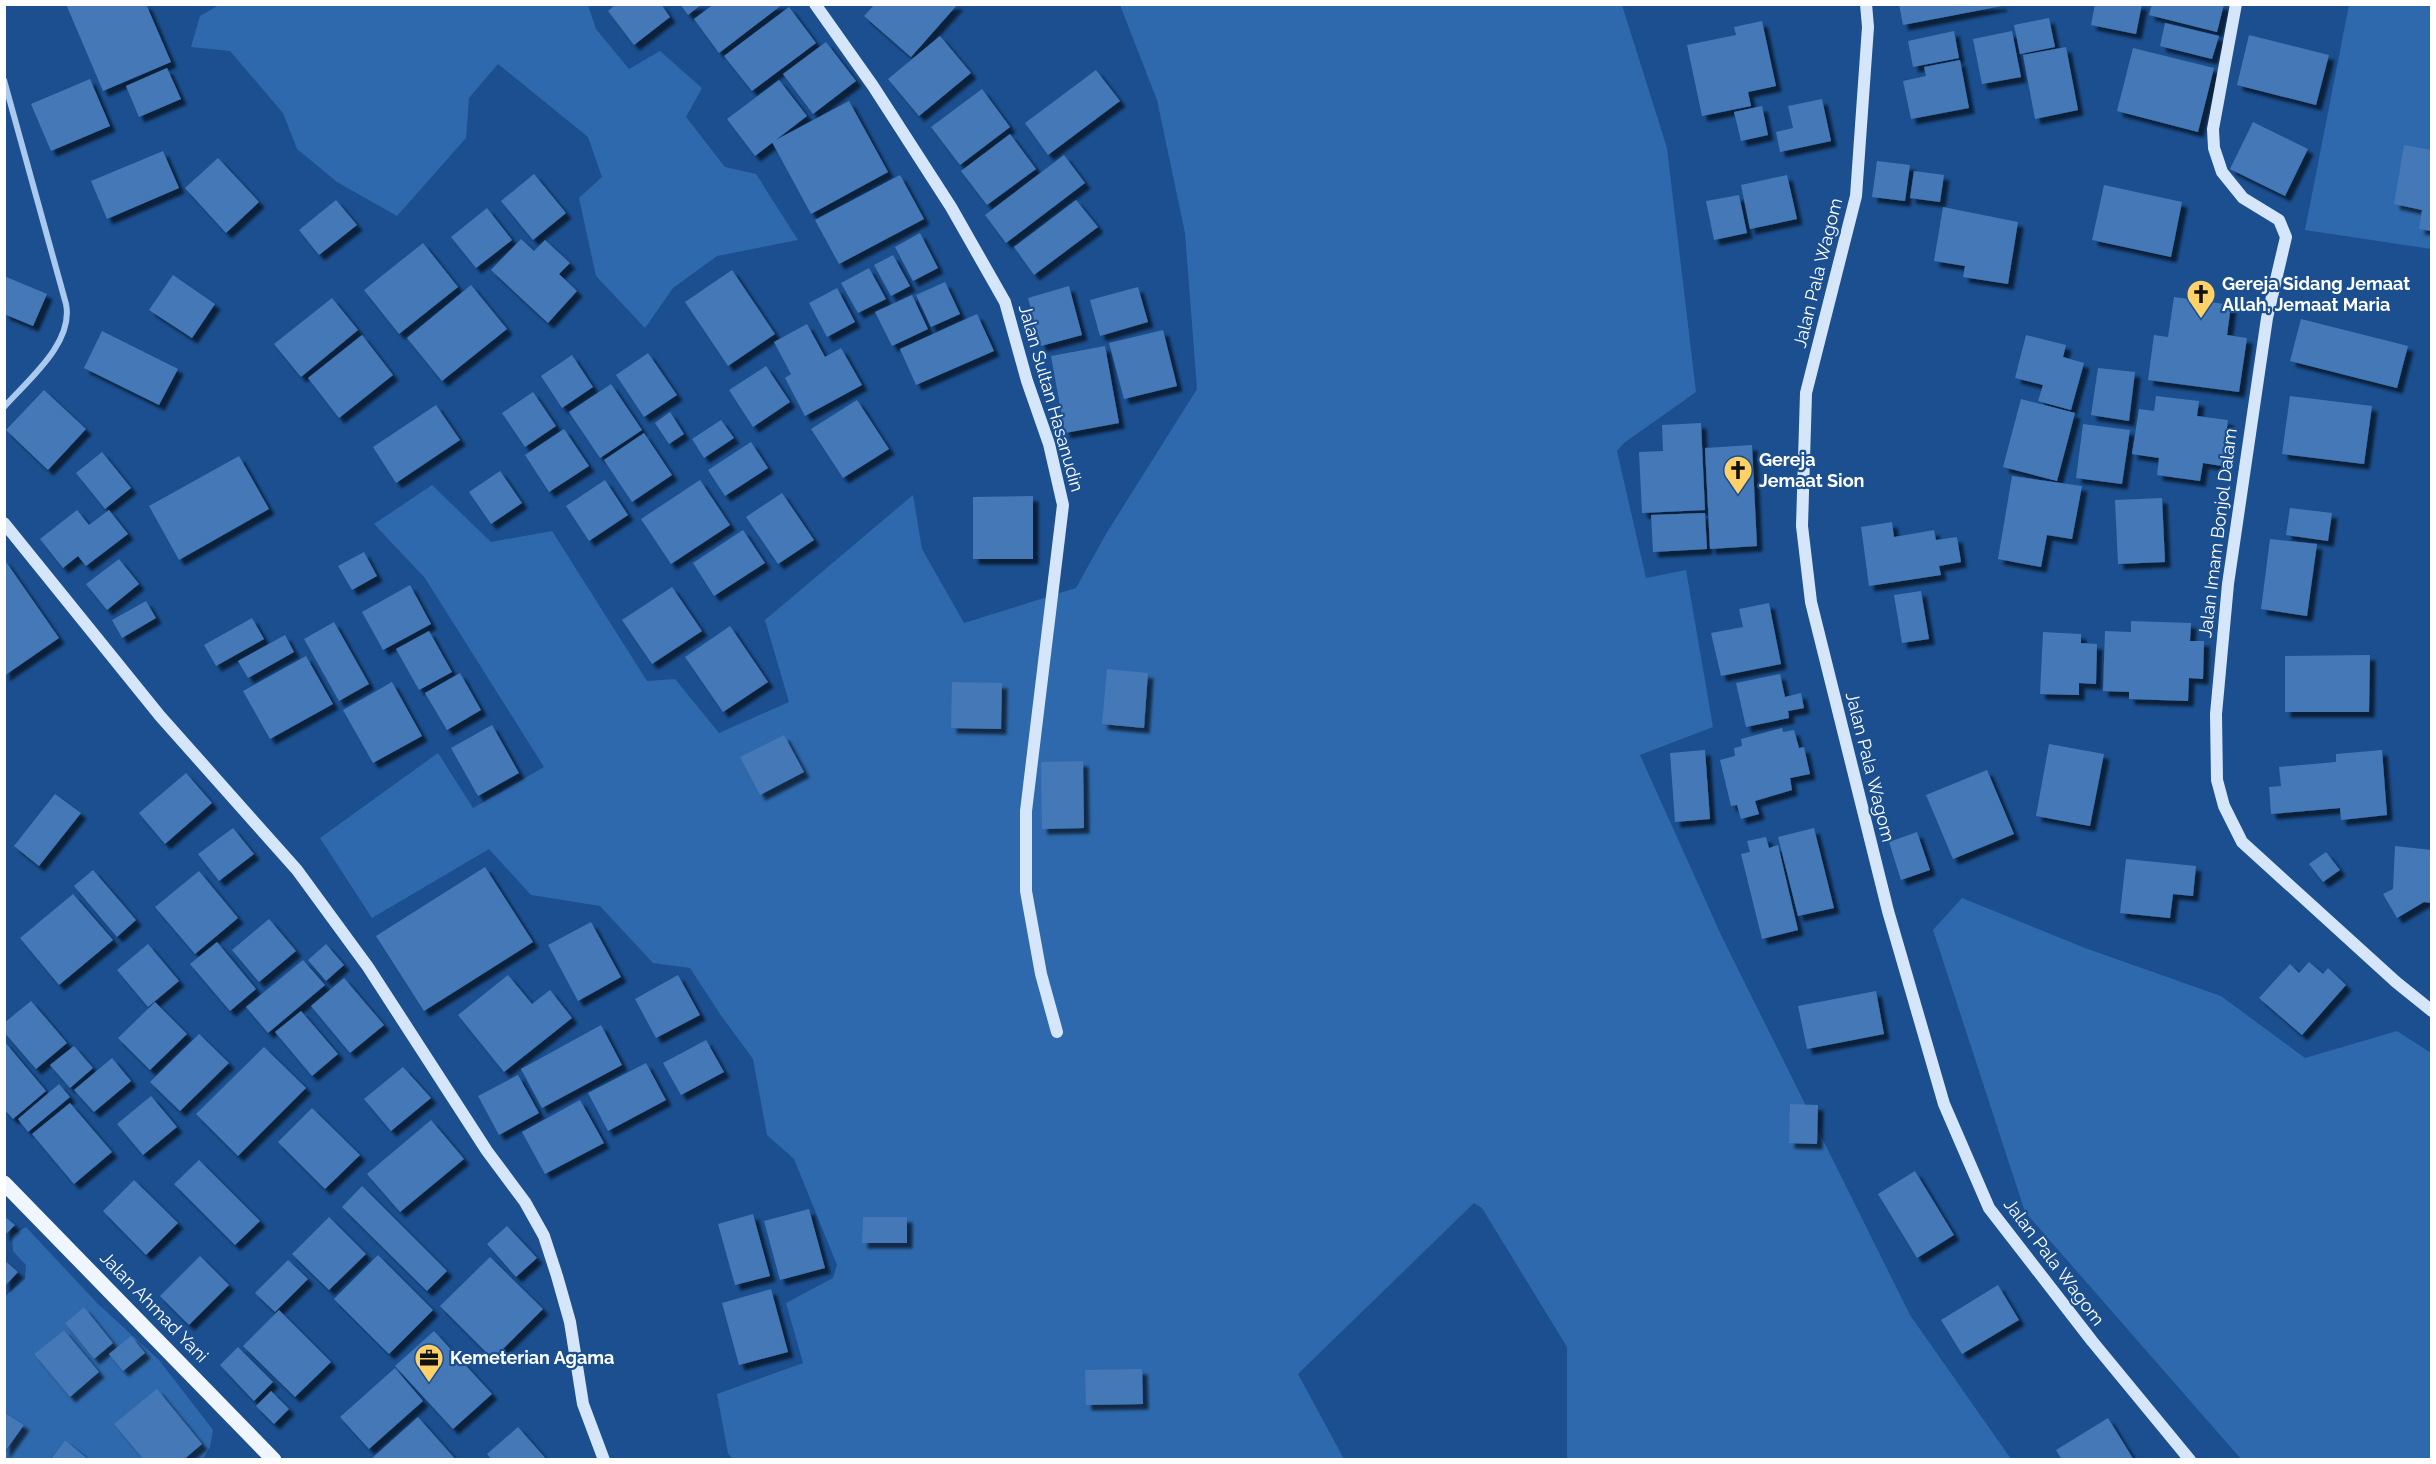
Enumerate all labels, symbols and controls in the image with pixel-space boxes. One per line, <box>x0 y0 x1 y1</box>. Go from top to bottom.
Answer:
street label: Jalan Pala Wagom <box>1789 196 1846 350</box>
place label: Gereja Sidang Jemaat Allah, Jemaat Maria <box>2222 273 2410 315</box>
church icon: Gereja Sidang Jemaat Allah, Jemaat Maria <box>2185 278 2217 320</box>
street label: Jalan Sultan Hasanudin <box>1015 302 1088 494</box>
street label: Jalan Imam Bonjol Dalam <box>2194 427 2241 639</box>
place label: Gereja Jemaat Sion <box>1759 449 1864 491</box>
church icon: Gereja Jemaat Sion <box>1722 454 1754 496</box>
street label: Jalan Pala Wagom <box>1842 690 1899 844</box>
street label: Jalan Pala Wagom <box>2000 1194 2109 1329</box>
street label: Jalan Ahmad Yani <box>96 1247 213 1366</box>
office icon: Kemeterian Agama <box>413 1342 445 1384</box>
place label: Kemeterian Agama <box>450 1347 614 1368</box>

